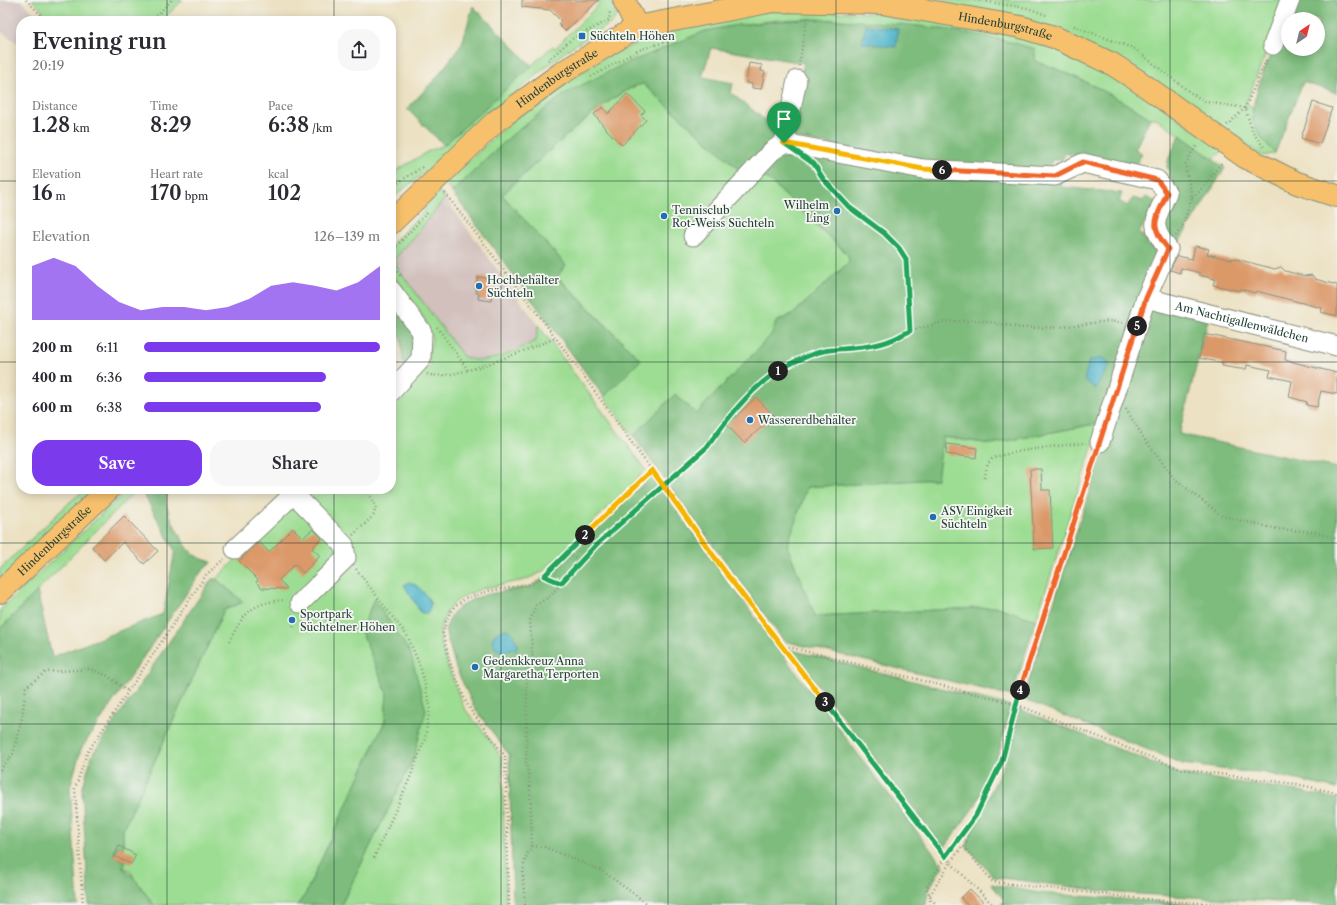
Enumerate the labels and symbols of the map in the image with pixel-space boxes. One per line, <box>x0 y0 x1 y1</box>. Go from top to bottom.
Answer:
street label: Hindenburgstraße <box>957 9 1054 43</box>
north arrow <box>1281 12 1325 56</box>
place label: Süchteln Höhen <box>590 29 675 43</box>
marker: Süchteln Höhen <box>577 31 587 41</box>
street label: Hindenburgstraße <box>513 45 601 111</box>
pin <box>767 102 801 143</box>
pin: 6 <box>932 160 952 180</box>
place label: Wilhelm Ling <box>783 198 830 225</box>
place label: Tennisclub Rot-Weiss Süchteln <box>672 203 774 230</box>
marker: Wilhelm Ling <box>832 206 842 216</box>
marker: Tennisclub Rot-Weiss Süchteln <box>659 211 669 221</box>
place label: Hochbehälter Süchteln <box>487 273 559 300</box>
marker: Hochbehälter Süchteln <box>474 281 484 291</box>
street label: Am Nachtigallenwäldchen <box>1173 298 1310 346</box>
pin: 5 <box>1127 316 1147 336</box>
pin: 1 <box>768 361 788 381</box>
place label: Wassererdbehälter <box>757 413 856 427</box>
marker: Wassererdbehälter <box>745 415 755 425</box>
street label: Hindenburgstraße <box>15 502 94 579</box>
place label: ASV Einigkeit Süchteln <box>940 504 1013 531</box>
marker: ASV Einigkeit Süchteln <box>928 512 938 522</box>
pin: 2 <box>575 525 595 545</box>
place label: Sportpark Süchtelner Höhen <box>300 607 396 634</box>
marker: Sportpark Süchtelner Höhen <box>287 615 297 625</box>
place label: Gedenkkreuz Anna Margaretha Terporten <box>483 654 599 681</box>
marker: Gedenkkreuz Anna Margaretha Terporten <box>470 662 480 672</box>
pin: 4 <box>1010 680 1030 700</box>
pin: 3 <box>815 692 835 712</box>

